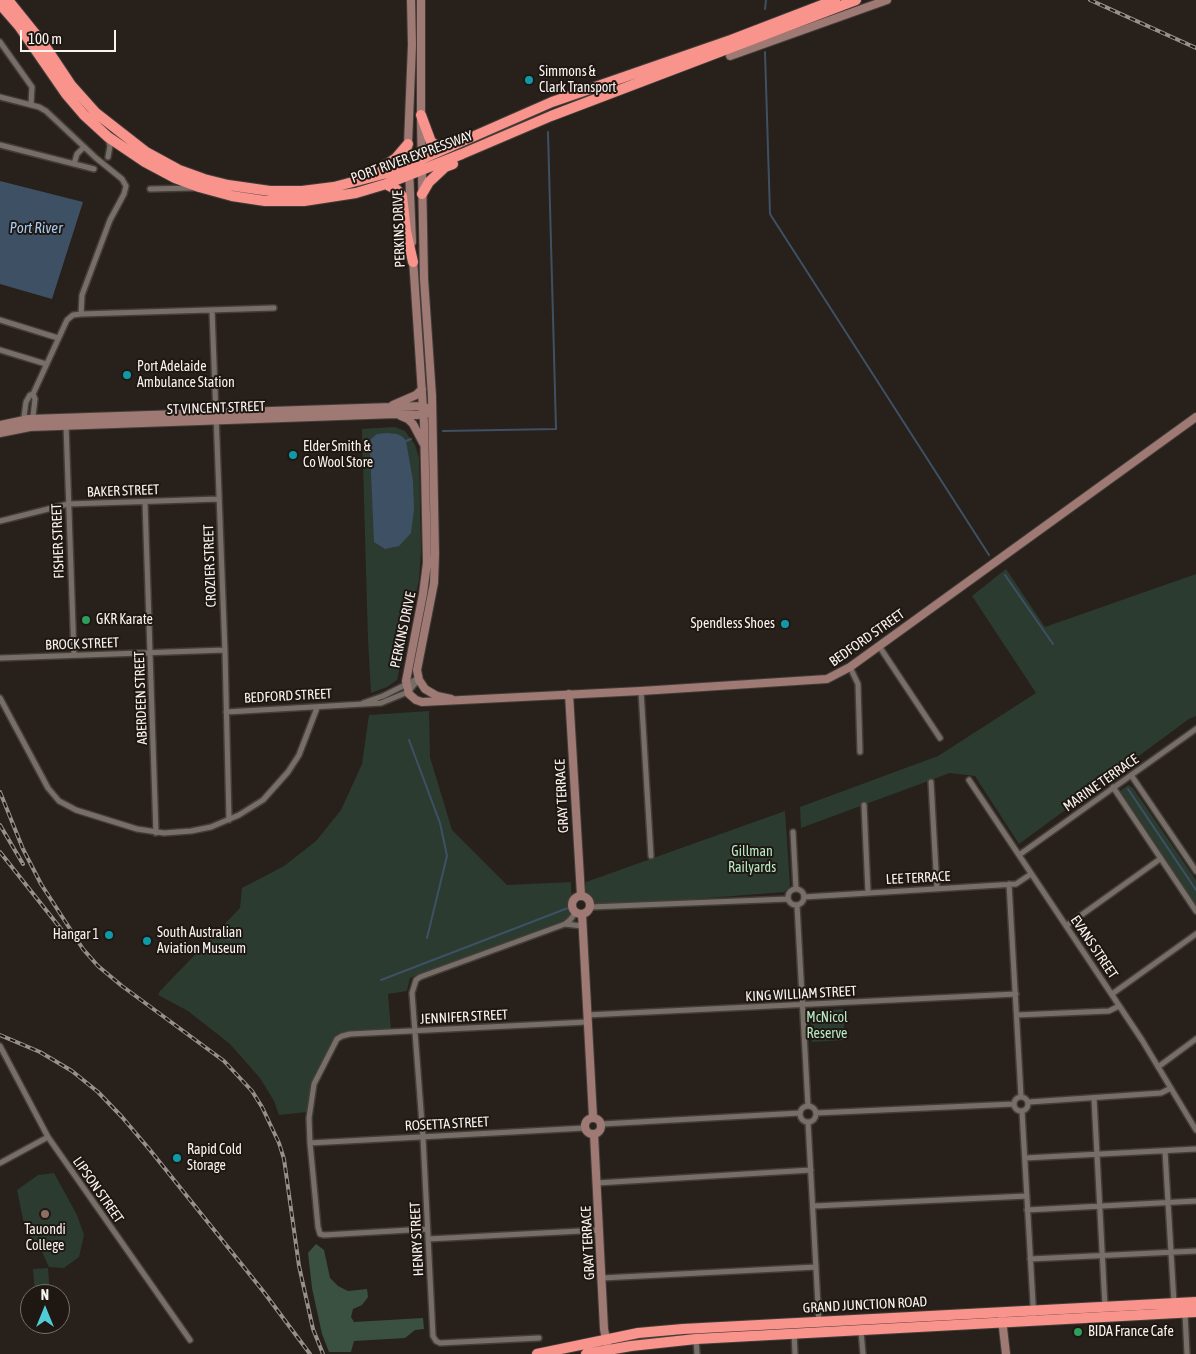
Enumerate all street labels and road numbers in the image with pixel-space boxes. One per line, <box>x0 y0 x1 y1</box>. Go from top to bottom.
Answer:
street label: PORT RIVER EXPRESSWAY <box>349 127 475 187</box>
street label: PERKINS DRIVE <box>389 190 409 268</box>
street label: ST VINCENT STREET <box>167 398 265 418</box>
street label: BAKER STREET <box>87 481 159 501</box>
street label: FISHER STREET <box>48 503 68 579</box>
street label: CROZIER STREET <box>200 524 220 608</box>
street label: PERKINS DRIVE <box>387 590 419 670</box>
street label: BEDFORD STREET <box>826 606 908 670</box>
street label: BROCK STREET <box>45 634 119 654</box>
street label: ABERDEEN STREET <box>131 651 151 745</box>
street label: BEDFORD STREET <box>244 685 332 707</box>
street label: MARINE TERRACE <box>1060 751 1142 815</box>
street label: GRAY TERRACE <box>552 759 572 833</box>
street label: LEE TERRACE <box>885 868 951 888</box>
street label: EVANS STREET <box>1067 912 1121 982</box>
street label: KING WILLIAM STREET <box>745 983 857 1005</box>
street label: JENNIFER STREET <box>420 1006 508 1028</box>
street label: ROSETTA STREET <box>404 1113 490 1135</box>
street label: LIPSON STREET <box>69 1154 127 1226</box>
street label: HENRY STREET <box>407 1201 427 1277</box>
street label: GRAY TERRACE <box>578 1206 598 1280</box>
street label: GRAND JUNCTION ROAD <box>802 1293 928 1317</box>

